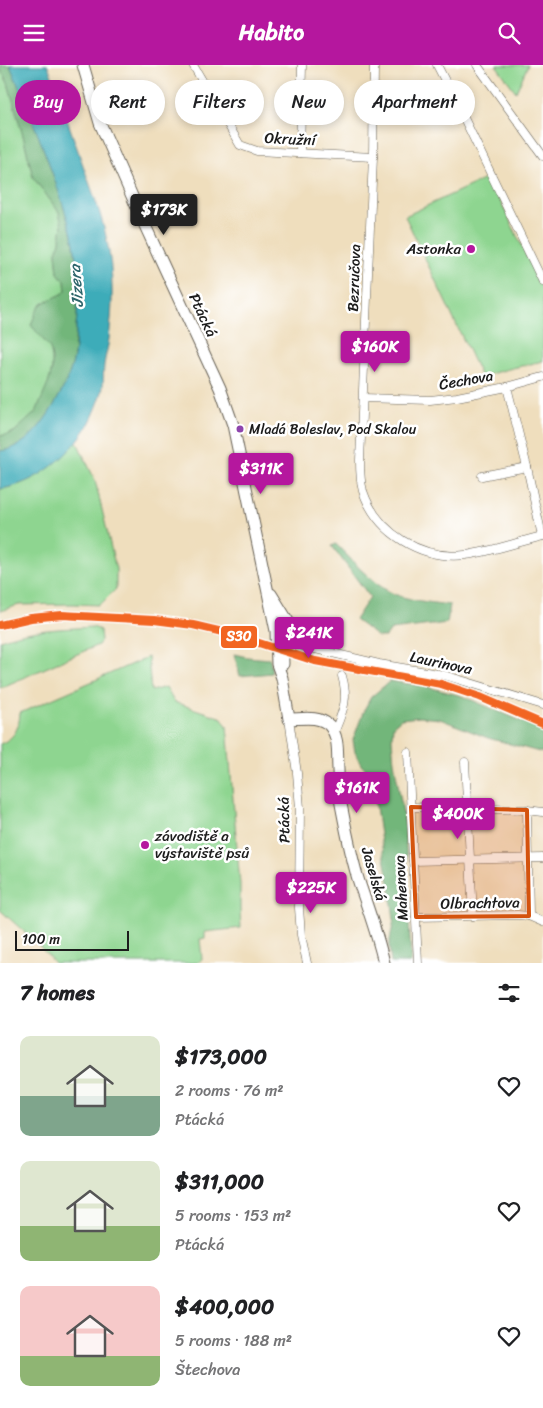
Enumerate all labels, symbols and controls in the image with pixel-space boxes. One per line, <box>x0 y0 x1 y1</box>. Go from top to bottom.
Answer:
text: Habito <box>239 13 304 52</box>
icon: menu <box>20 19 48 47</box>
icon: search <box>495 19 523 47</box>
chip: Buy <box>15 80 81 125</box>
chip: Rent <box>91 80 165 125</box>
chip: Filters <box>175 80 264 125</box>
chip: New <box>274 80 344 125</box>
chip: Apartment <box>354 80 475 125</box>
street label: Okružní <box>264 125 318 153</box>
pin: $173K <box>129 193 199 236</box>
text: $173K <box>141 195 187 224</box>
place label: Astonka <box>405 236 461 262</box>
street label: Bezručova <box>340 243 368 312</box>
marker: Astonka <box>465 243 477 255</box>
water label: Jizera <box>60 262 92 308</box>
street label: Ptácká <box>181 289 225 342</box>
pin: $160K <box>340 331 410 373</box>
text: $160K <box>352 332 398 361</box>
street label: Čechova <box>437 362 496 398</box>
place label: Mladá Boleslav, Pod Skalou <box>249 417 417 442</box>
marker: Mladá Boleslav, Pod Skalou <box>235 424 245 434</box>
pin: $311K <box>226 453 296 495</box>
text: $311K <box>239 454 283 483</box>
pin: $241K <box>274 617 344 659</box>
text: $241K <box>286 618 332 647</box>
text: S30 <box>225 624 252 649</box>
line badge: S30 <box>220 625 258 649</box>
street label: Laurinova <box>407 644 475 682</box>
pin: $161K <box>322 771 392 814</box>
text: $161K <box>335 773 379 802</box>
street label: Ptácká <box>271 796 297 843</box>
pin: $400K <box>423 797 493 840</box>
text: $400K <box>433 799 483 828</box>
place label: závodiště a výstaviště psů <box>154 823 249 866</box>
marker: závodiště a výstaviště psů <box>139 839 151 851</box>
street label: Jaselská <box>354 843 394 905</box>
street label: Mahenova <box>386 854 416 921</box>
pin: $225K <box>276 871 346 914</box>
text: $225K <box>287 873 335 902</box>
street label: Olbrachtova <box>440 889 520 917</box>
text: 100 m <box>22 927 60 952</box>
scale bar <box>15 928 129 951</box>
text: 7 homes <box>20 974 95 1012</box>
icon: filters <box>495 979 523 1007</box>
text: $173,000 <box>175 1038 267 1076</box>
icon: home <box>60 1056 120 1116</box>
icon: heart <box>495 1072 523 1100</box>
text: 2 rooms · 76 m² <box>175 1076 284 1105</box>
text: Ptácká <box>175 1105 224 1134</box>
text: $311,000 <box>175 1163 264 1201</box>
icon: home <box>60 1181 120 1241</box>
icon: heart <box>495 1197 523 1225</box>
text: 5 rooms · 153 m² <box>175 1201 291 1230</box>
text: Ptácká <box>175 1230 224 1259</box>
text: $400,000 <box>175 1288 274 1326</box>
icon: home <box>60 1306 120 1366</box>
icon: heart <box>495 1322 523 1350</box>
text: 5 rooms · 188 m² <box>175 1326 292 1355</box>
text: Štechova <box>175 1355 240 1384</box>

